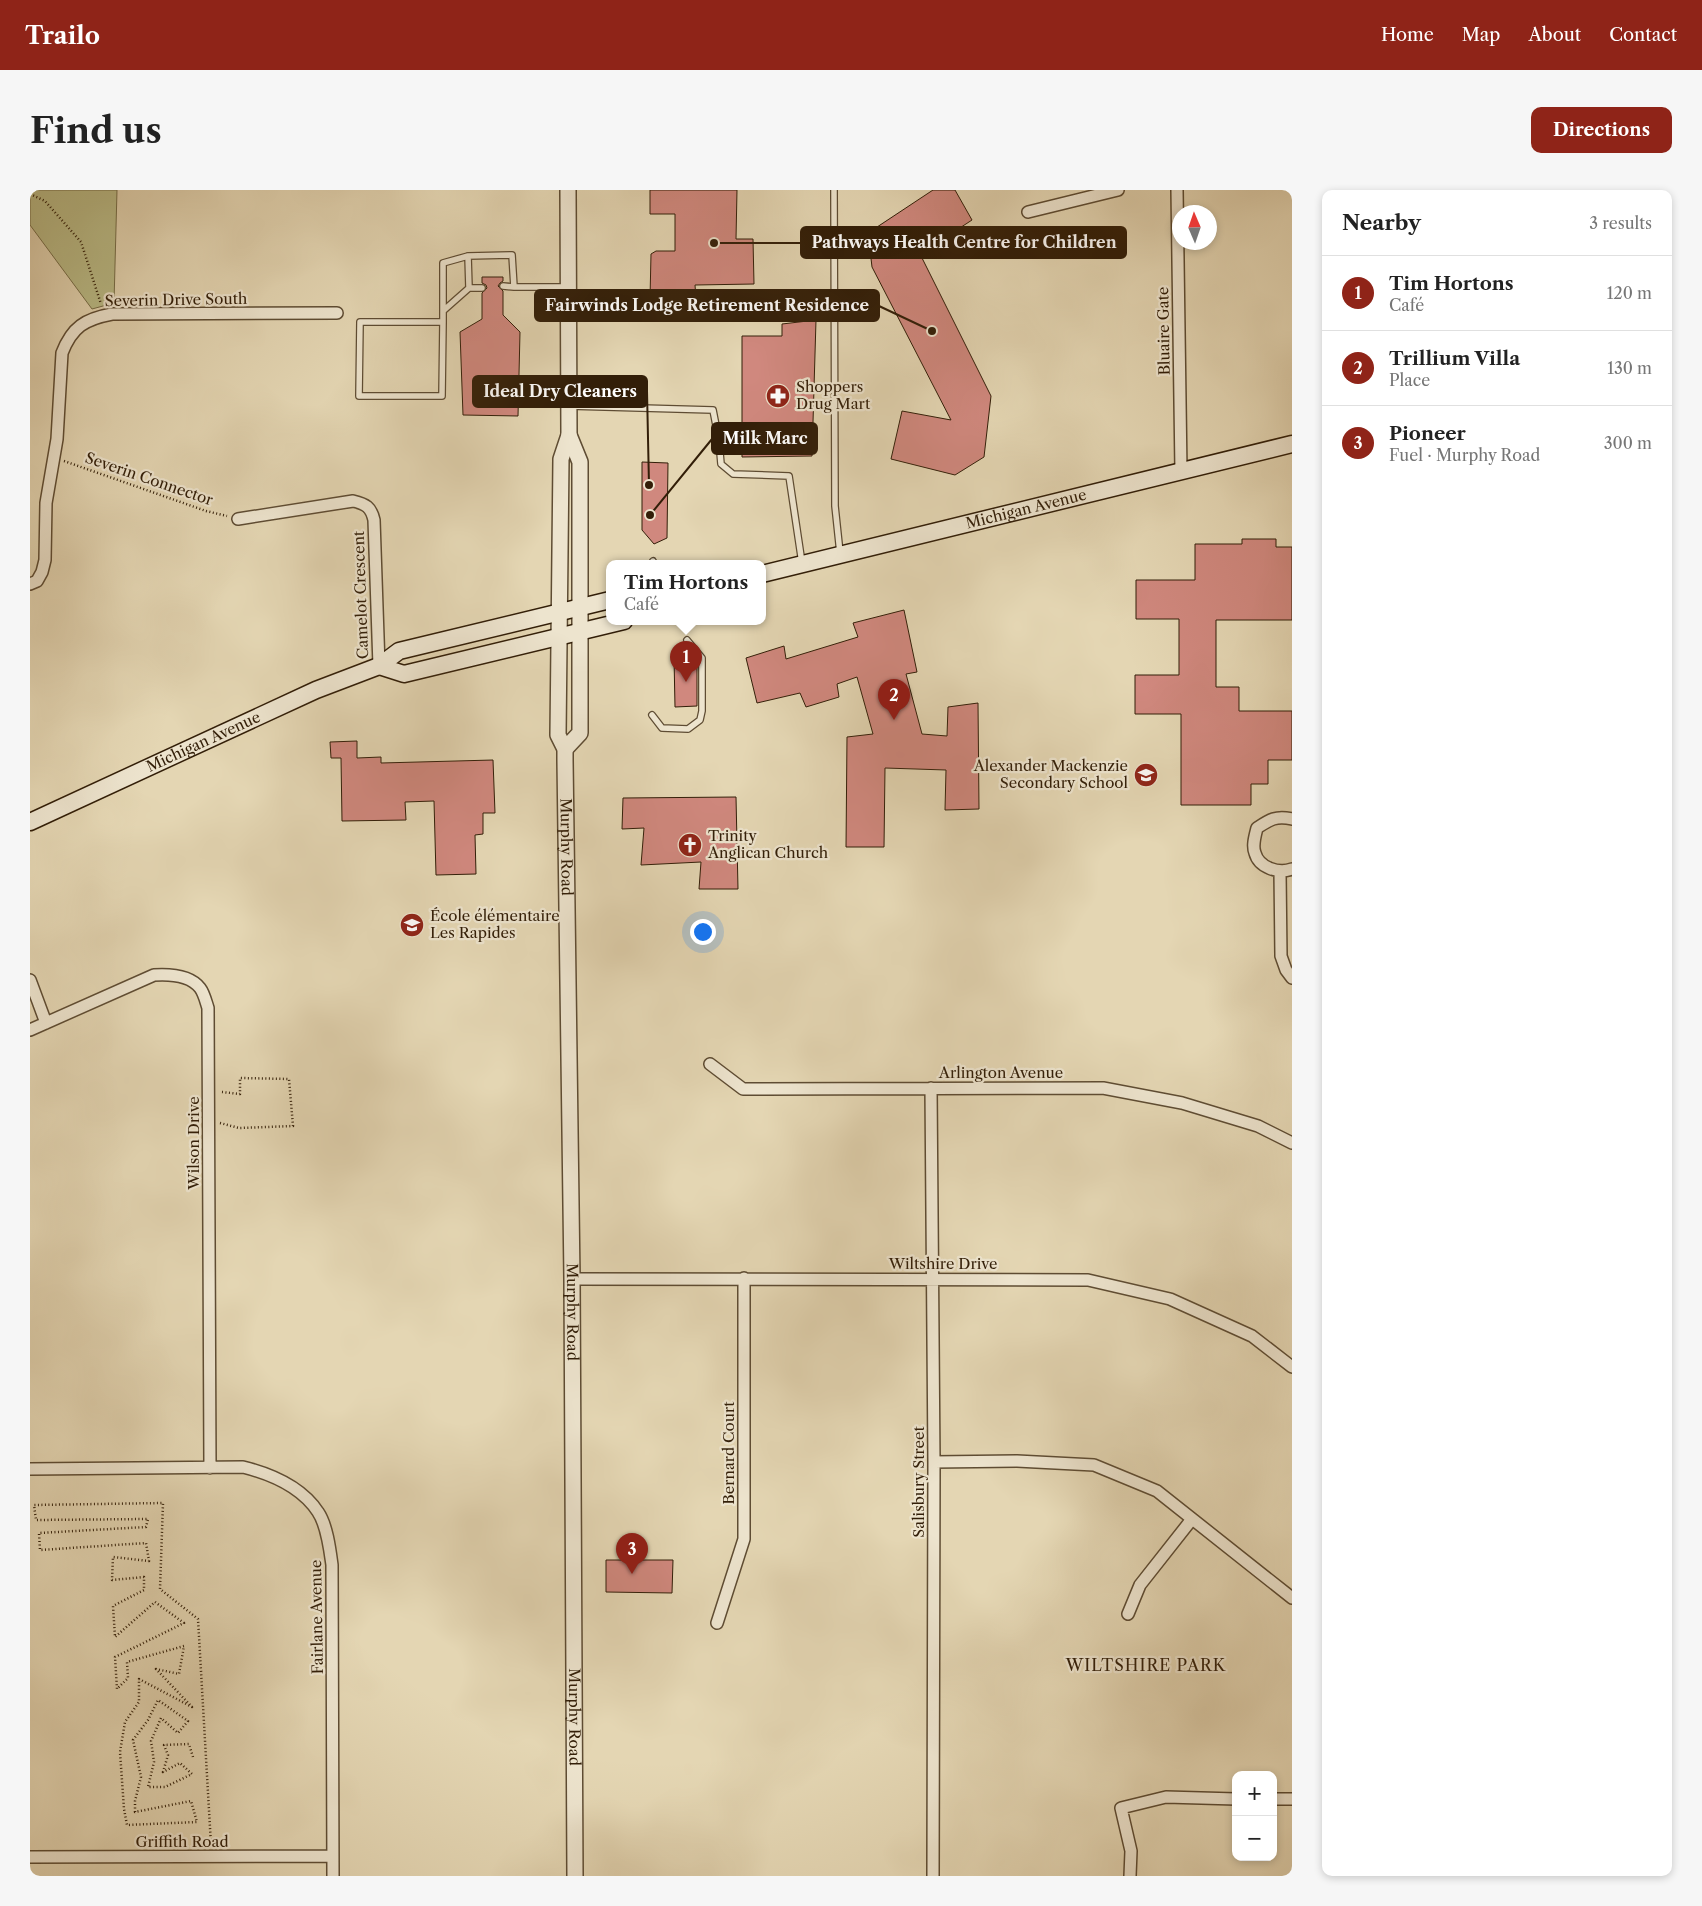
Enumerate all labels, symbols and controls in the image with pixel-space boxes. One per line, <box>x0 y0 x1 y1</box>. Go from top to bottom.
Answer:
text: Trailo <box>25 21 100 50</box>
text: Home <box>1381 24 1434 46</box>
text: Map <box>1462 24 1500 46</box>
text: About <box>1528 24 1581 46</box>
text: Contact <box>1609 24 1677 46</box>
button: Directions <box>1531 107 1672 153</box>
text: Find us <box>30 109 162 152</box>
north arrow <box>1172 205 1217 250</box>
text: Nearby <box>1342 210 1421 235</box>
text: 3 results <box>1589 213 1652 233</box>
callout: Pathways Health Centre for Children <box>801 227 1126 258</box>
text: Pathways Health Centre for Children <box>811 232 1117 252</box>
text: Tim Hortons <box>1389 272 1514 295</box>
text: 1 <box>1354 283 1362 303</box>
text: 120 m <box>1607 283 1652 303</box>
street label: Bluaire Gate <box>1153 286 1174 376</box>
street label: Severin Drive South <box>105 289 248 310</box>
callout: Fairwinds Lodge Retirement Residence <box>535 290 879 321</box>
text: Fairwinds Lodge Retirement Residence <box>545 295 869 315</box>
text: Café <box>1389 295 1424 315</box>
text: Trillium Villa <box>1389 347 1520 370</box>
text: 2 <box>1353 358 1363 378</box>
text: 130 m <box>1607 358 1652 378</box>
text: Place <box>1389 370 1430 390</box>
callout: Ideal Dry Cleaners <box>473 376 647 407</box>
place label: Shoppers Drug Mart <box>796 377 871 413</box>
text: Ideal Dry Cleaners <box>483 381 637 401</box>
pharmacy icon: Shoppers Drug Mart <box>765 383 791 409</box>
text: Pioneer <box>1389 422 1466 445</box>
callout: Milk Marc <box>712 423 817 454</box>
text: Milk Marc <box>722 428 808 448</box>
text: 3 <box>1353 433 1363 453</box>
text: 300 m <box>1604 433 1652 453</box>
text: Fuel · Murphy Road <box>1389 445 1540 465</box>
street label: Severin Connector <box>83 448 216 510</box>
street label: Michigan Avenue <box>964 485 1088 533</box>
street label: Camelot Crescent <box>349 530 372 660</box>
popup <box>606 560 766 625</box>
text: Tim Hortons <box>624 571 748 594</box>
text: Café <box>624 594 659 614</box>
pin: 1 <box>670 641 702 682</box>
pin: 2 <box>878 679 910 720</box>
street label: Michigan Avenue <box>143 707 263 776</box>
place label: Alexander Mackenzie Secondary School <box>973 756 1129 792</box>
school or university icon: Alexander Mackenzie Secondary School <box>1133 762 1159 788</box>
street label: Murphy Road <box>557 798 577 896</box>
place label: Trinity Anglican Church <box>707 826 829 862</box>
church icon: Trinity Anglican Church <box>677 832 703 858</box>
place label: École élémentaire Les Rapides <box>430 906 560 942</box>
school or university icon: École élémentaire Les Rapides <box>399 912 425 938</box>
your location <box>690 919 716 945</box>
street label: Arlington Avenue <box>938 1063 1063 1082</box>
street label: Wilson Drive <box>184 1096 203 1191</box>
street label: Wiltshire Drive <box>888 1254 997 1273</box>
street label: Murphy Road <box>563 1263 582 1361</box>
street label: Bernard Court <box>719 1401 738 1505</box>
street label: Salisbury Street <box>909 1426 928 1538</box>
pin: 3 <box>616 1533 648 1574</box>
street label: Fairlane Avenue <box>306 1559 327 1675</box>
district label: WILTSHIRE PARK <box>1065 1655 1226 1675</box>
street label: Murphy Road <box>565 1668 584 1766</box>
map controls <box>1232 1771 1277 1861</box>
button: + <box>1232 1771 1277 1816</box>
button: − <box>1232 1816 1277 1861</box>
street label: Griffith Road <box>135 1832 229 1851</box>

